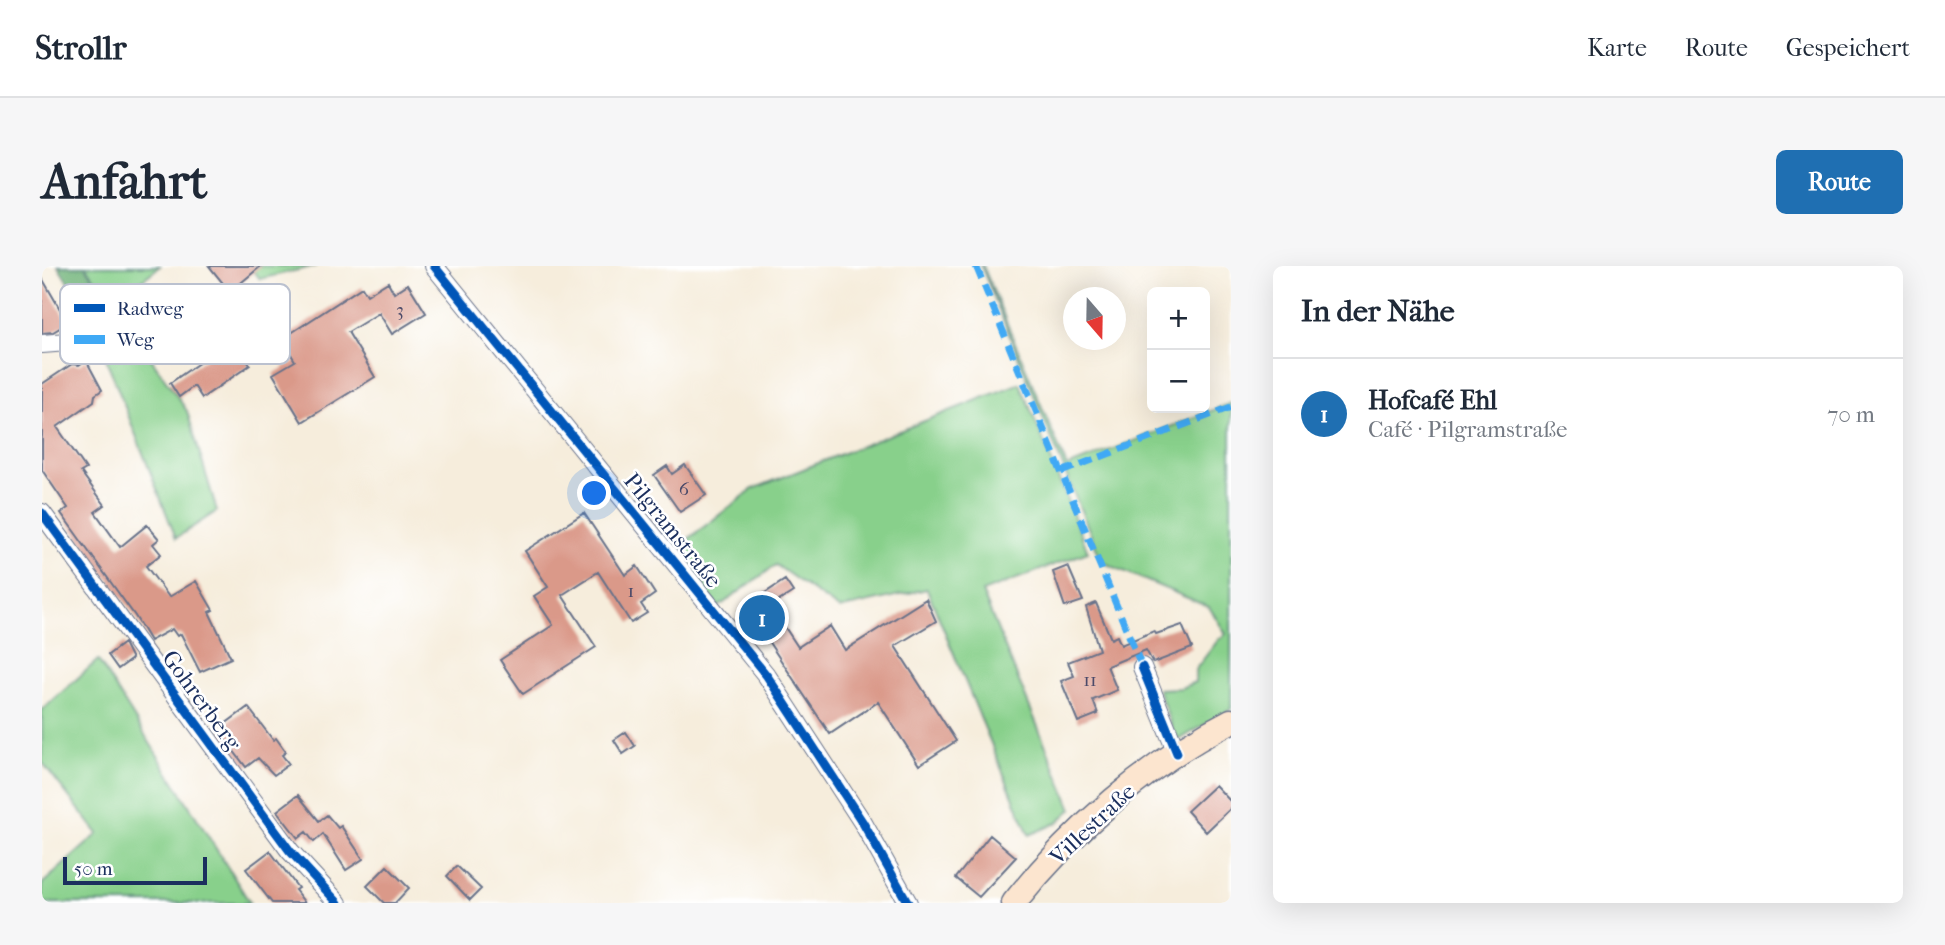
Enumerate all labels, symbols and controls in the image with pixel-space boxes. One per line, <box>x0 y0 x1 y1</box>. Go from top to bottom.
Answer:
text: Strollr <box>35 29 126 68</box>
text: Karte <box>1587 34 1647 62</box>
text: Route <box>1685 34 1748 62</box>
text: Gespeichert <box>1786 34 1910 62</box>
button: Route <box>1776 150 1903 214</box>
text: Anfahrt <box>42 153 207 211</box>
legend <box>60 284 290 364</box>
north arrow <box>1063 287 1126 350</box>
map controls <box>1147 287 1210 413</box>
button: + <box>1147 287 1210 350</box>
text: In der Nähe <box>1301 294 1455 329</box>
text: Radweg <box>117 298 184 320</box>
house number: 3 <box>396 299 404 321</box>
text: Weg <box>116 329 155 351</box>
button: − <box>1147 350 1210 413</box>
text: Hofcafé Ehl <box>1368 385 1497 416</box>
text: 1 <box>1320 401 1328 428</box>
text: 70 m <box>1827 401 1875 428</box>
text: Café · Pilgramstraße <box>1368 416 1567 443</box>
street label: Pilgramstraße <box>618 467 727 593</box>
your location <box>577 476 611 510</box>
house number: 6 <box>679 478 690 500</box>
house number: 1 <box>628 580 634 602</box>
pin: 1 <box>739 592 785 644</box>
street label: Gohrerberg <box>156 645 247 756</box>
house number: 11 <box>1083 669 1097 691</box>
street label: Villestraße <box>1043 778 1141 871</box>
scale bar <box>63 854 206 886</box>
text: 50 m <box>74 858 113 880</box>

